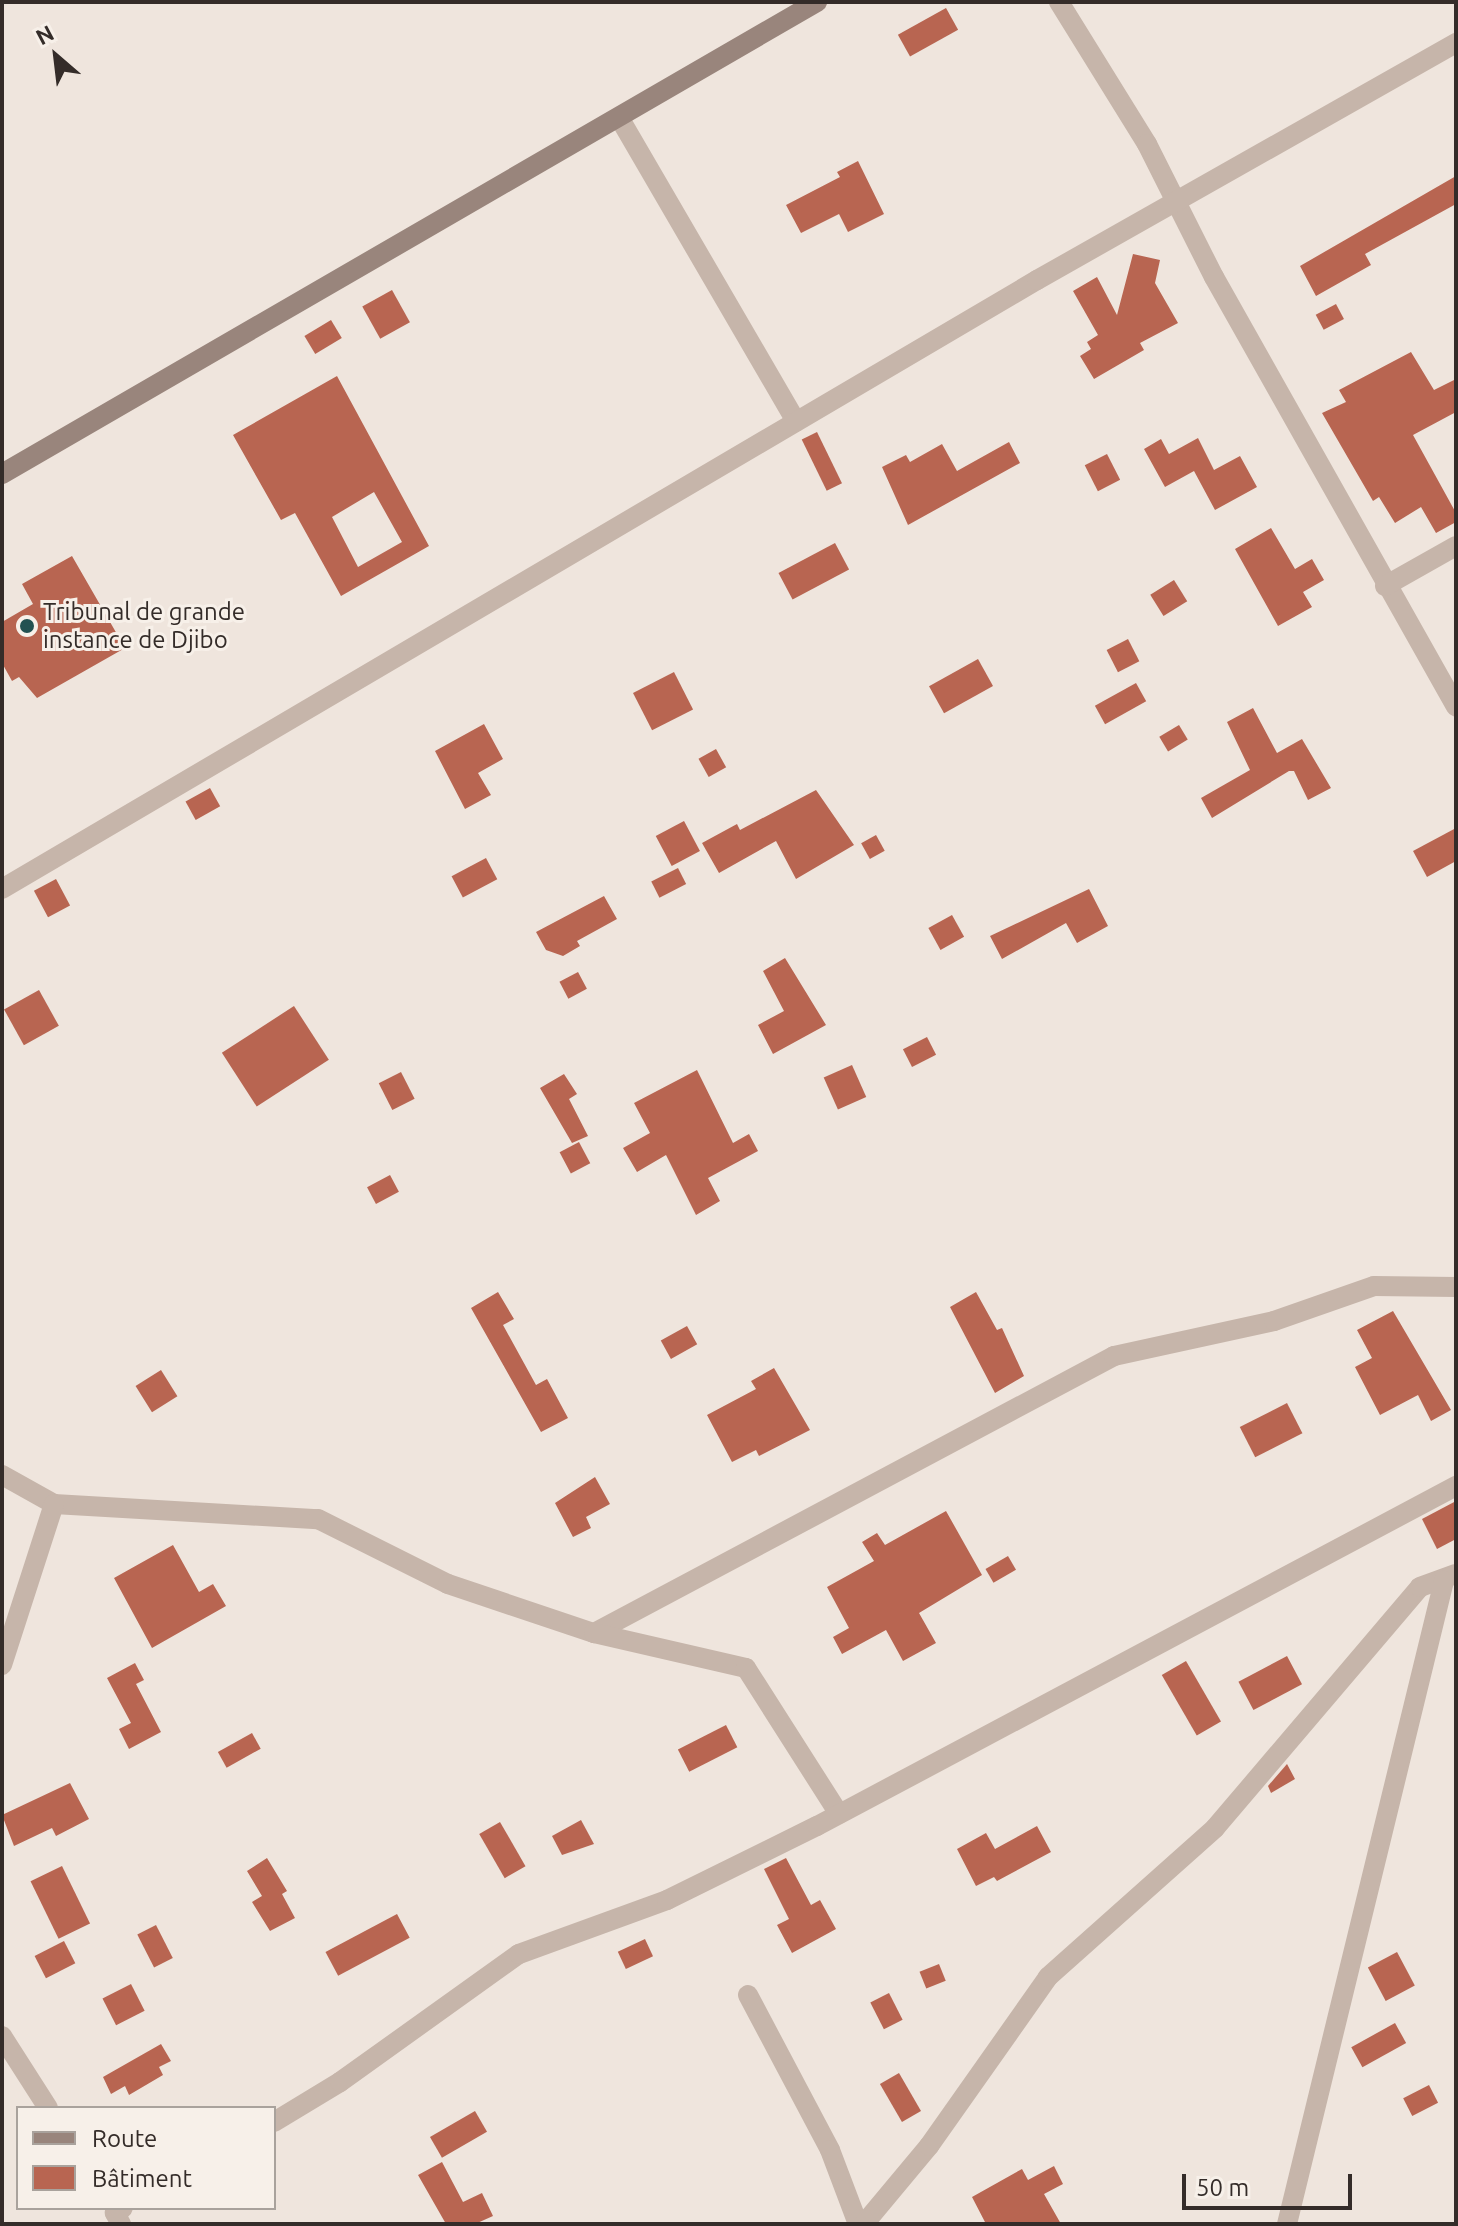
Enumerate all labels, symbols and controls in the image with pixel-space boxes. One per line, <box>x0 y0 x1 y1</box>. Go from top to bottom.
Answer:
north arrow <box>16 16 96 96</box>
text: N <box>31 19 58 49</box>
place label: Tribunal de grande instance de Djibo <box>43 598 245 654</box>
marker: Tribunal de grande instance de Djibo <box>18 617 36 635</box>
legend <box>16 2106 276 2210</box>
text: Route <box>92 2125 157 2152</box>
scale bar <box>1186 2158 1356 2208</box>
text: Bâtiment <box>92 2165 192 2192</box>
text: 50 m <box>1196 2174 1249 2201</box>

